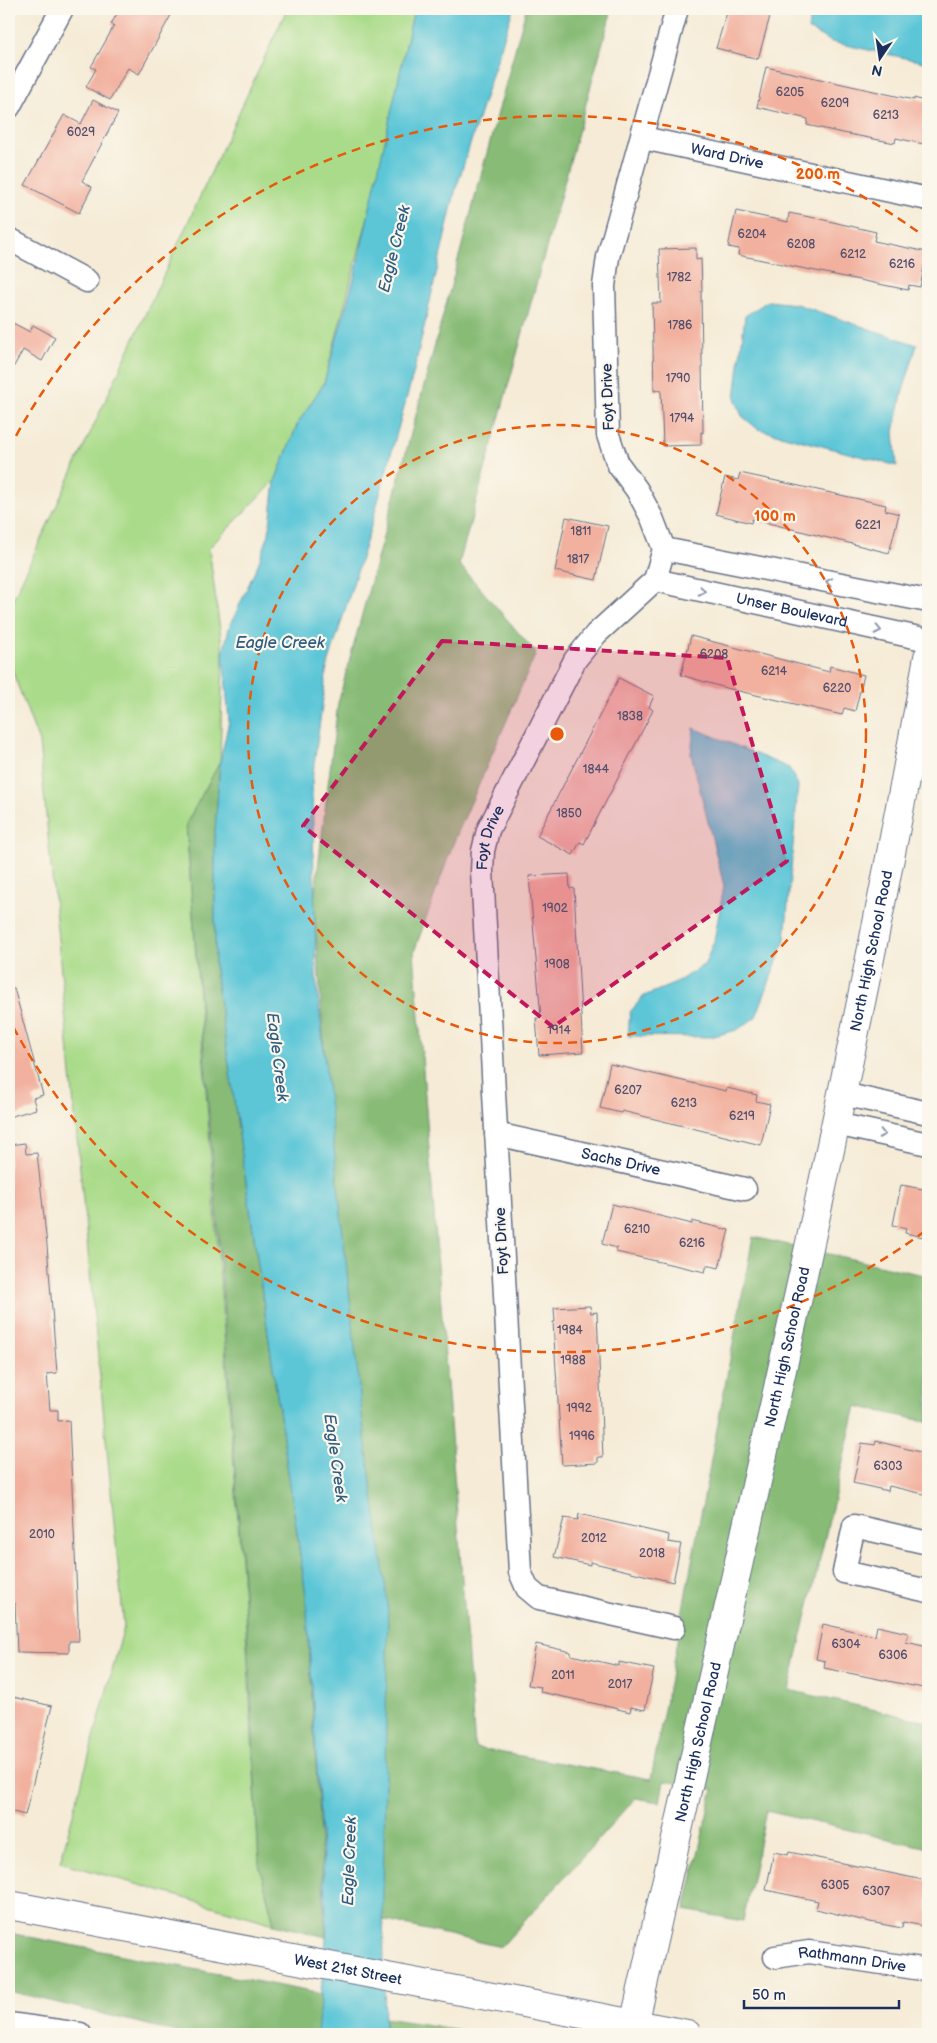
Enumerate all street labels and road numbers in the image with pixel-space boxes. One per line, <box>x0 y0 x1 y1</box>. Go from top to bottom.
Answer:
street label: Ward Drive <box>689 139 766 173</box>
street label: Foyt Drive <box>597 363 619 431</box>
street label: Unser Boulevard <box>734 589 849 632</box>
street label: Foyt Drive <box>473 802 509 871</box>
street label: North High School Road <box>846 869 897 1033</box>
street label: Sachs Drive <box>580 1144 663 1180</box>
street label: Foyt Drive <box>491 1207 513 1275</box>
street label: North High School Road <box>760 1265 814 1429</box>
street label: North High School Road <box>671 1660 725 1824</box>
street label: Rathmann Drive <box>797 1943 908 1976</box>
street label: West 21st Street <box>292 1950 404 1989</box>

